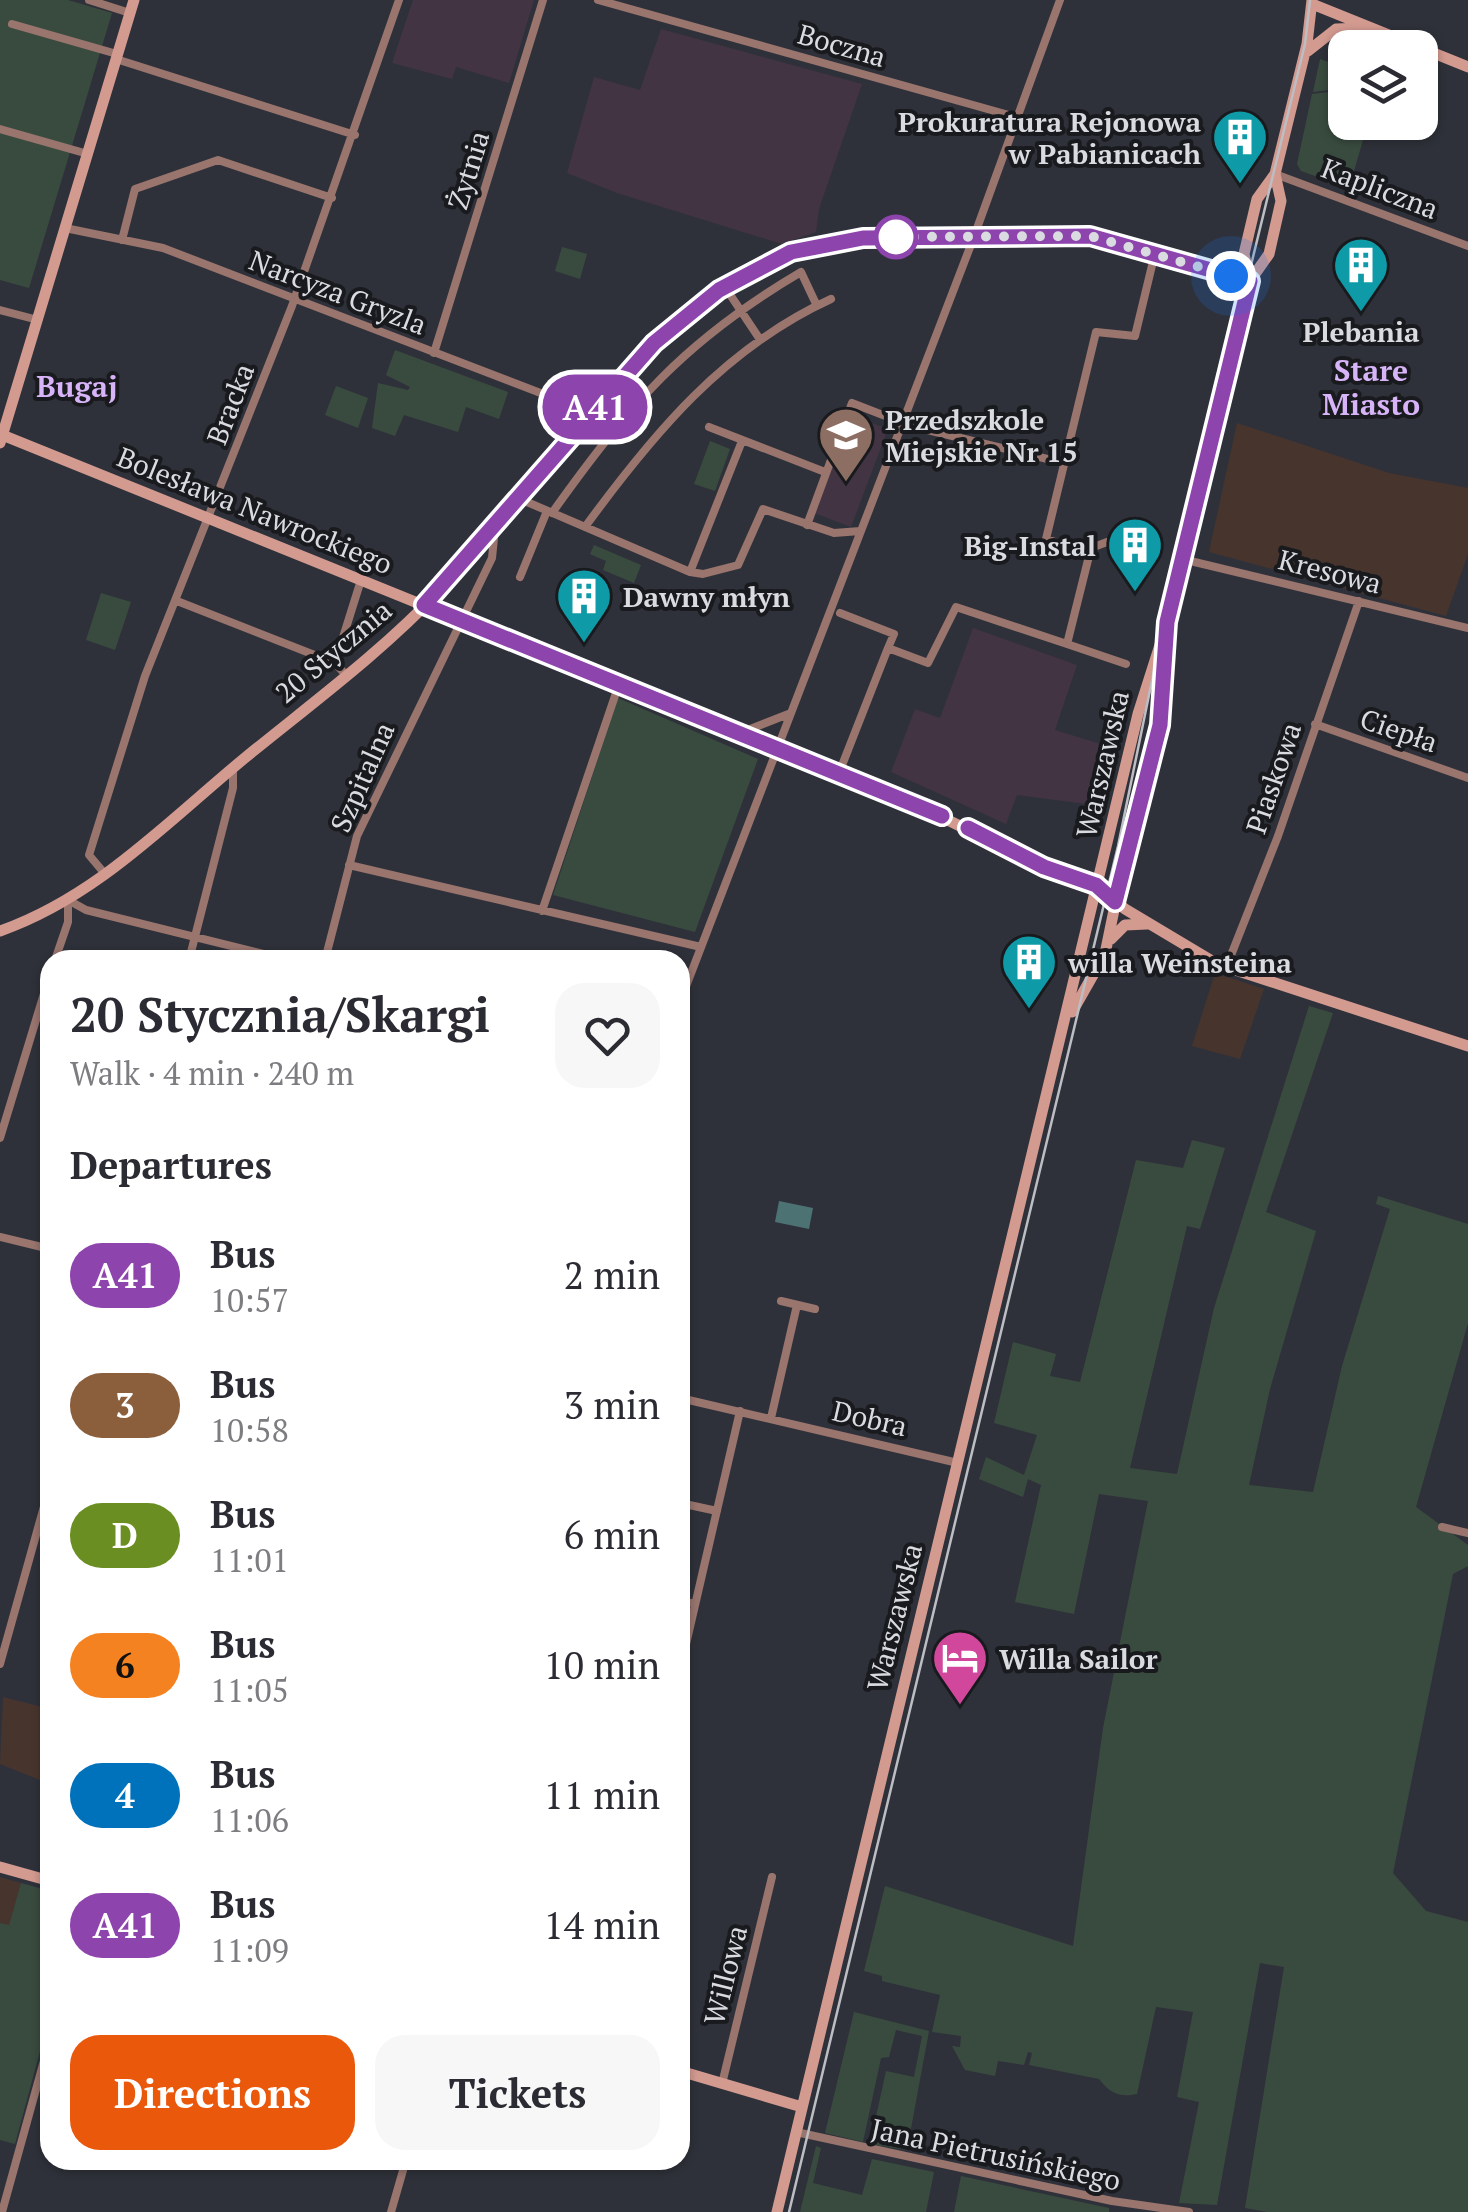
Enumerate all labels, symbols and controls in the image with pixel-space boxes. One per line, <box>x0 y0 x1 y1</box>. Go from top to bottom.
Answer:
street label: Boczna <box>794 15 890 75</box>
map controls <box>1328 30 1438 140</box>
button: layers <box>1328 30 1438 140</box>
place label: Prokuratura Rejonowa w Pabianicach <box>898 103 1201 172</box>
building icon: Prokuratura Rejonowa w Pabianicach <box>1210 107 1270 186</box>
street label: Żytnia <box>439 126 497 214</box>
street label: Kapliczna <box>1316 149 1444 227</box>
unlabelled marker <box>875 216 917 258</box>
building icon: Plebania <box>1331 235 1391 314</box>
street label: Narcyza Gryzla <box>244 241 432 343</box>
your location <box>1206 251 1256 301</box>
place label: Plebania <box>1302 313 1420 350</box>
district label: Stare Miasto <box>1322 350 1420 424</box>
street label: Bracka <box>198 358 262 450</box>
district label: Bugaj <box>36 366 118 406</box>
line badge: A41 <box>538 374 652 440</box>
text: A41 <box>562 384 628 430</box>
place label: Przedszkole Miejskie Nr 15 <box>885 401 1078 470</box>
school or university icon: Przedszkole Miejskie Nr 15 <box>816 405 876 484</box>
street label: Bolesława Nawrockiego <box>112 438 398 582</box>
building icon: Big-Instal <box>1105 515 1165 594</box>
place label: Big-Instal <box>964 527 1096 564</box>
street label: Kresowa <box>1275 540 1385 602</box>
building icon: Dawny młyn <box>554 566 614 645</box>
place label: Dawny młyn <box>623 578 790 615</box>
street label: 20 Stycznia <box>267 591 399 711</box>
street label: Warszawska <box>1067 687 1137 841</box>
street label: Ciepła <box>1355 700 1443 760</box>
street label: Szpitalna <box>321 716 403 838</box>
street label: Piaskowa <box>1237 718 1309 838</box>
building icon: willa Weinsteina <box>999 932 1059 1011</box>
place label: willa Weinsteina <box>1067 944 1292 981</box>
text: 20 Stycznia/Skargi <box>70 982 490 1046</box>
button: heart <box>555 983 660 1088</box>
text: Walk · 4 min · 240 m <box>70 1052 354 1094</box>
text: Departures <box>70 1140 272 1190</box>
text: Bus <box>210 1229 275 1279</box>
text: 2 min <box>564 1250 660 1300</box>
text: A41 <box>92 1252 158 1298</box>
text: 10:57 <box>210 1279 289 1321</box>
text: Bus <box>210 1359 275 1409</box>
text: 3 min <box>564 1380 660 1430</box>
text: 3 <box>115 1382 135 1428</box>
street label: Dobra <box>829 1391 911 1445</box>
text: 10:58 <box>210 1409 289 1451</box>
text: Bus <box>210 1489 275 1539</box>
text: 6 min <box>564 1510 660 1560</box>
text: D <box>112 1512 138 1558</box>
text: 11:01 <box>210 1539 289 1581</box>
street label: Warszawska <box>858 1540 930 1694</box>
text: Bus <box>210 1619 275 1669</box>
hotel icon: Willa Sailor <box>930 1628 990 1707</box>
text: 10 min <box>543 1640 660 1690</box>
place label: Willa Sailor <box>999 1640 1157 1677</box>
text: 6 <box>115 1642 135 1688</box>
text: 11:05 <box>210 1669 289 1711</box>
text: Bus <box>210 1749 275 1799</box>
text: 11 min <box>543 1770 660 1820</box>
text: 4 <box>115 1772 135 1818</box>
text: 11:06 <box>210 1799 289 1841</box>
text: Bus <box>210 1879 275 1929</box>
text: 14 min <box>543 1900 660 1950</box>
text: A41 <box>92 1902 158 1948</box>
street label: Willowa <box>695 1921 755 2029</box>
text: 11:09 <box>210 1929 289 1971</box>
button: Directions <box>70 2035 355 2150</box>
button: Tickets <box>375 2035 660 2150</box>
street label: Jana Pietrusińskiego <box>868 2109 1124 2199</box>

